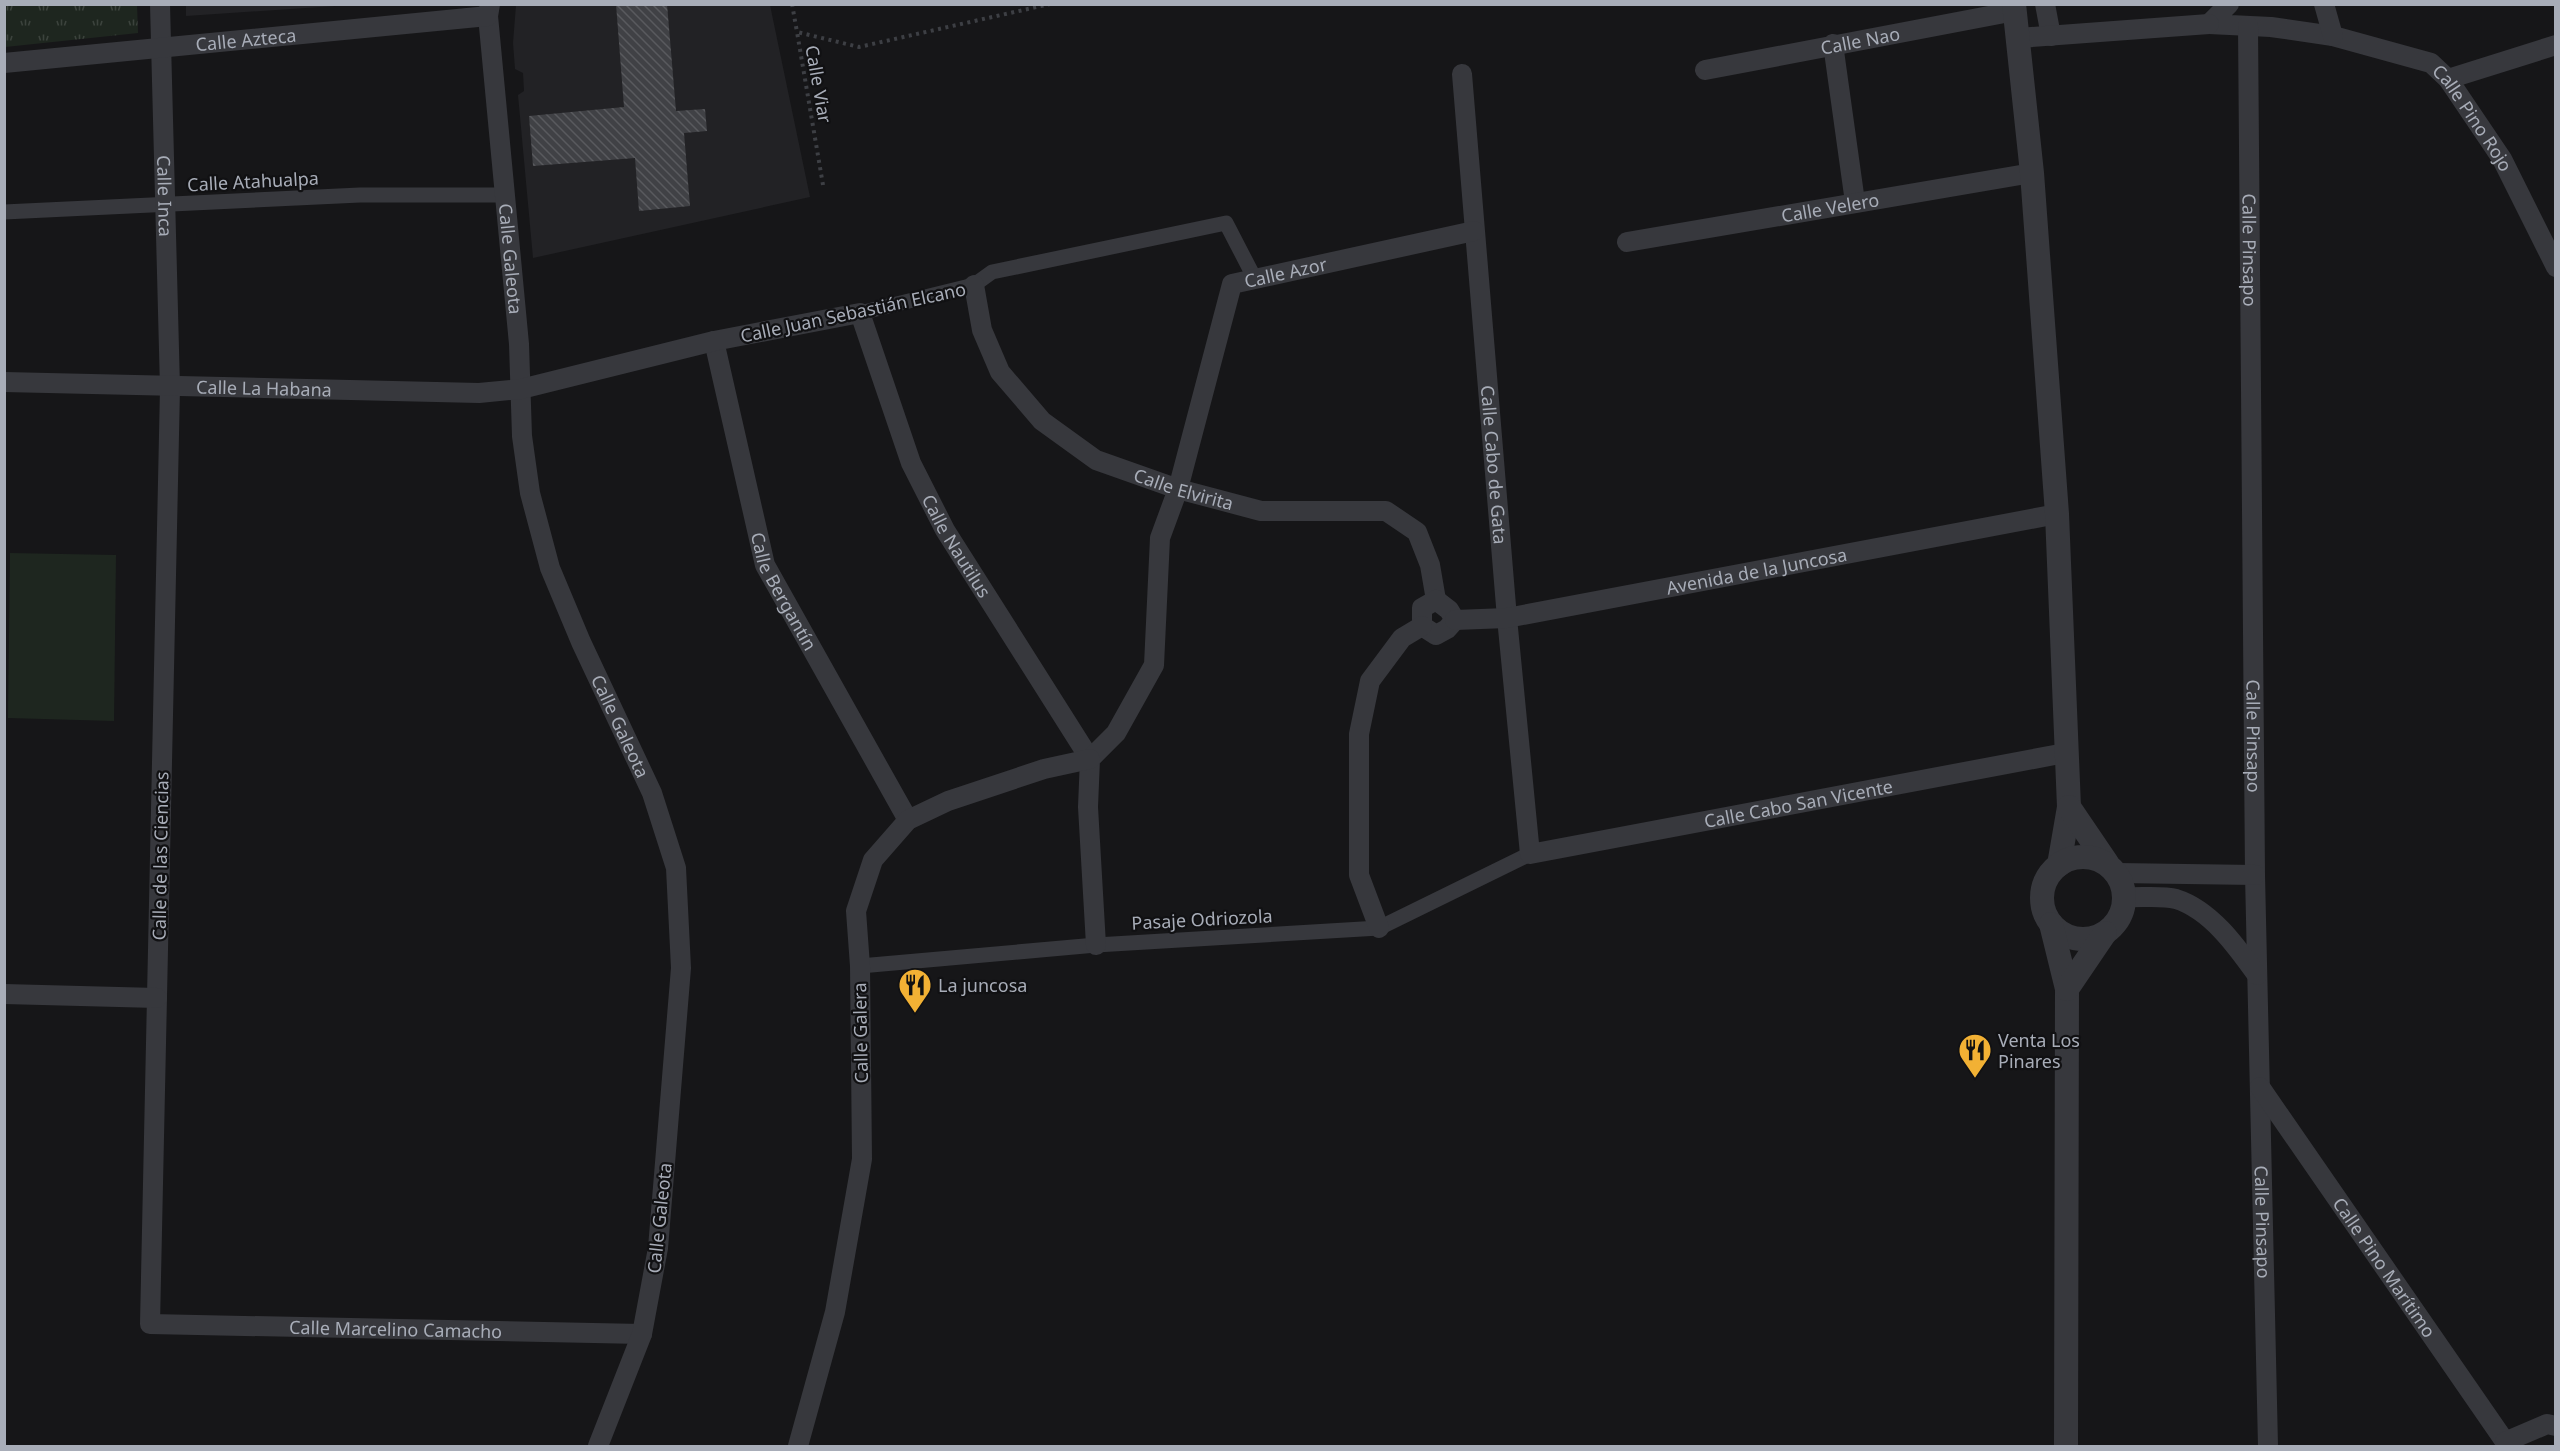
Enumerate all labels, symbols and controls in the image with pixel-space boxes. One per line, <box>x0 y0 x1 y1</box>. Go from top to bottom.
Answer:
street label: Calle Nao <box>1819 21 1902 60</box>
street label: Calle Azteca <box>194 23 297 56</box>
street label: Calle Viar <box>800 43 838 125</box>
street label: Calle Pino Rojo <box>2428 59 2518 175</box>
street label: Calle Inca <box>152 155 178 237</box>
street label: Calle Atahualpa <box>187 166 319 196</box>
street label: Calle Velero <box>1779 187 1881 228</box>
street label: Calle Pinsapo <box>2237 193 2262 307</box>
street label: Calle Galeota <box>494 202 528 315</box>
street label: Calle Azor <box>1242 251 1330 293</box>
street label: Calle Juan Sebastián Elcano <box>738 276 968 348</box>
street label: Calle La Habana <box>196 374 332 402</box>
street label: Calle Cabo de Gata <box>1476 384 1513 545</box>
street label: Calle Elvirita <box>1131 462 1236 515</box>
street label: Calle Nautilus <box>917 490 997 602</box>
street label: Calle Bergantín <box>746 530 822 655</box>
street label: Avenida de la Juncosa <box>1664 542 1849 600</box>
street label: Calle Galeota <box>586 671 655 781</box>
street label: Calle Pinsapo <box>2241 679 2266 793</box>
street label: Calle de las Ciencias <box>147 771 173 941</box>
street label: Calle Cabo San Vicente <box>1702 774 1895 833</box>
street label: Pasaje Odriozola <box>1131 903 1273 935</box>
restaurant icon: La juncosa <box>897 967 933 1014</box>
place label: La juncosa <box>938 973 1027 997</box>
street label: Calle Galera <box>847 982 873 1084</box>
place label: Venta Los Pinares <box>1998 1028 2080 1073</box>
restaurant icon: Venta Los Pinares <box>1957 1032 1993 1079</box>
street label: Calle Galeota <box>641 1162 677 1274</box>
street label: Calle Pinsapo <box>2250 1165 2276 1279</box>
street label: Calle Pino Marítimo <box>2328 1192 2441 1342</box>
street label: Calle Marcelino Camacho <box>289 1315 502 1343</box>

